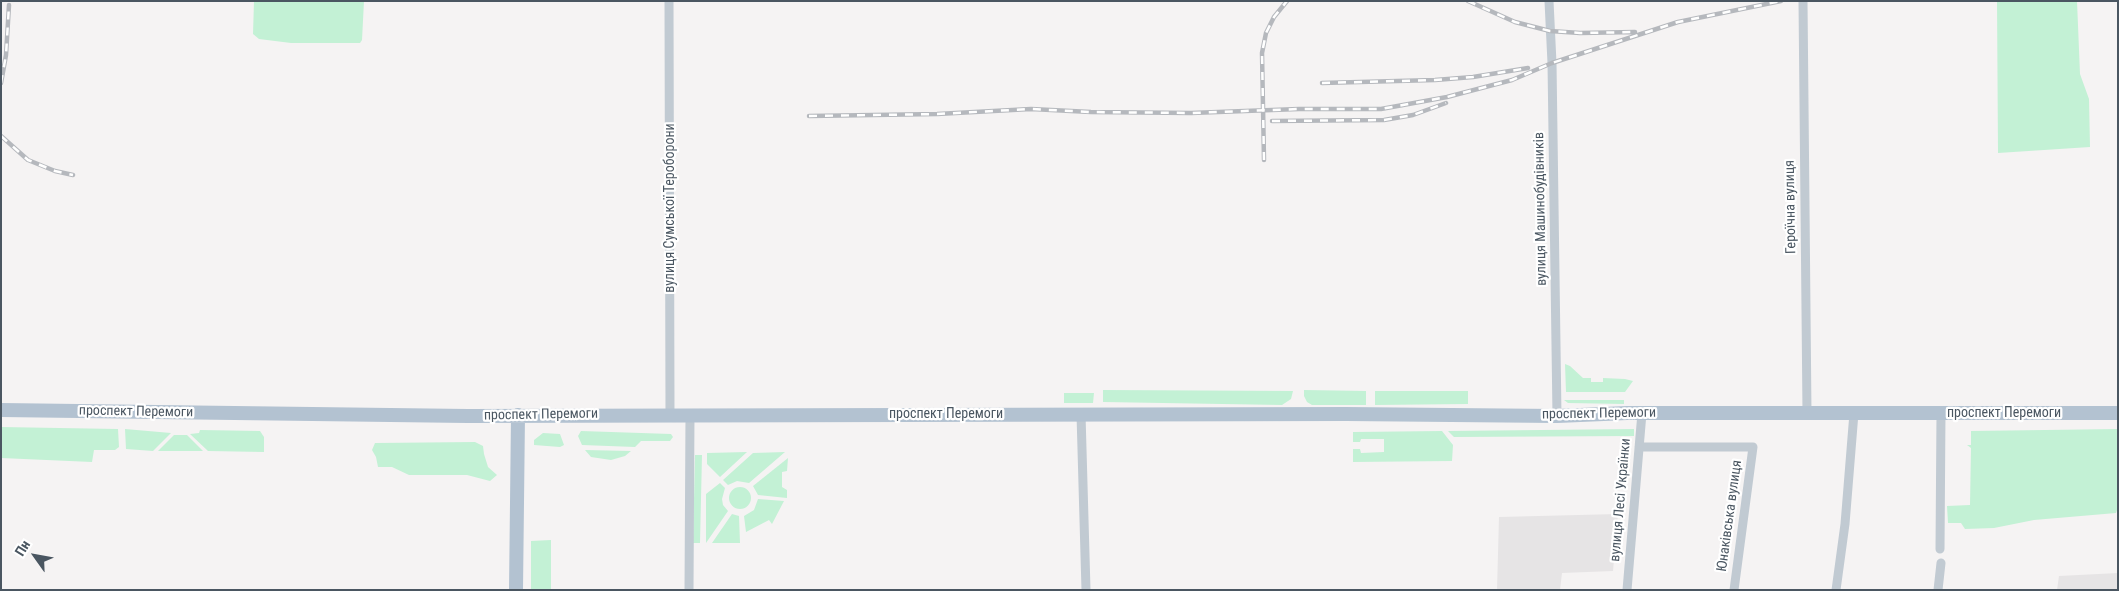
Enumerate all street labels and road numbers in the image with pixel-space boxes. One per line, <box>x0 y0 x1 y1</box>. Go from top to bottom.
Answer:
street label: вулиця Сумської Тероборони <box>662 123 678 293</box>
street label: вулиця Машинобудівників <box>1531 132 1551 286</box>
street label: Героїчна вулиця <box>1782 160 1800 254</box>
street label: проспект Перемоги <box>79 403 193 421</box>
street label: проспект Перемоги <box>1542 405 1656 423</box>
street label: проспект Перемоги <box>1947 405 2061 421</box>
street label: проспект Перемоги <box>484 406 598 424</box>
street label: проспект Перемоги <box>889 406 1003 422</box>
street label: вулиця Лесі Українки <box>1607 438 1635 562</box>
street label: Юнаківська вулиця <box>1714 459 1746 573</box>

